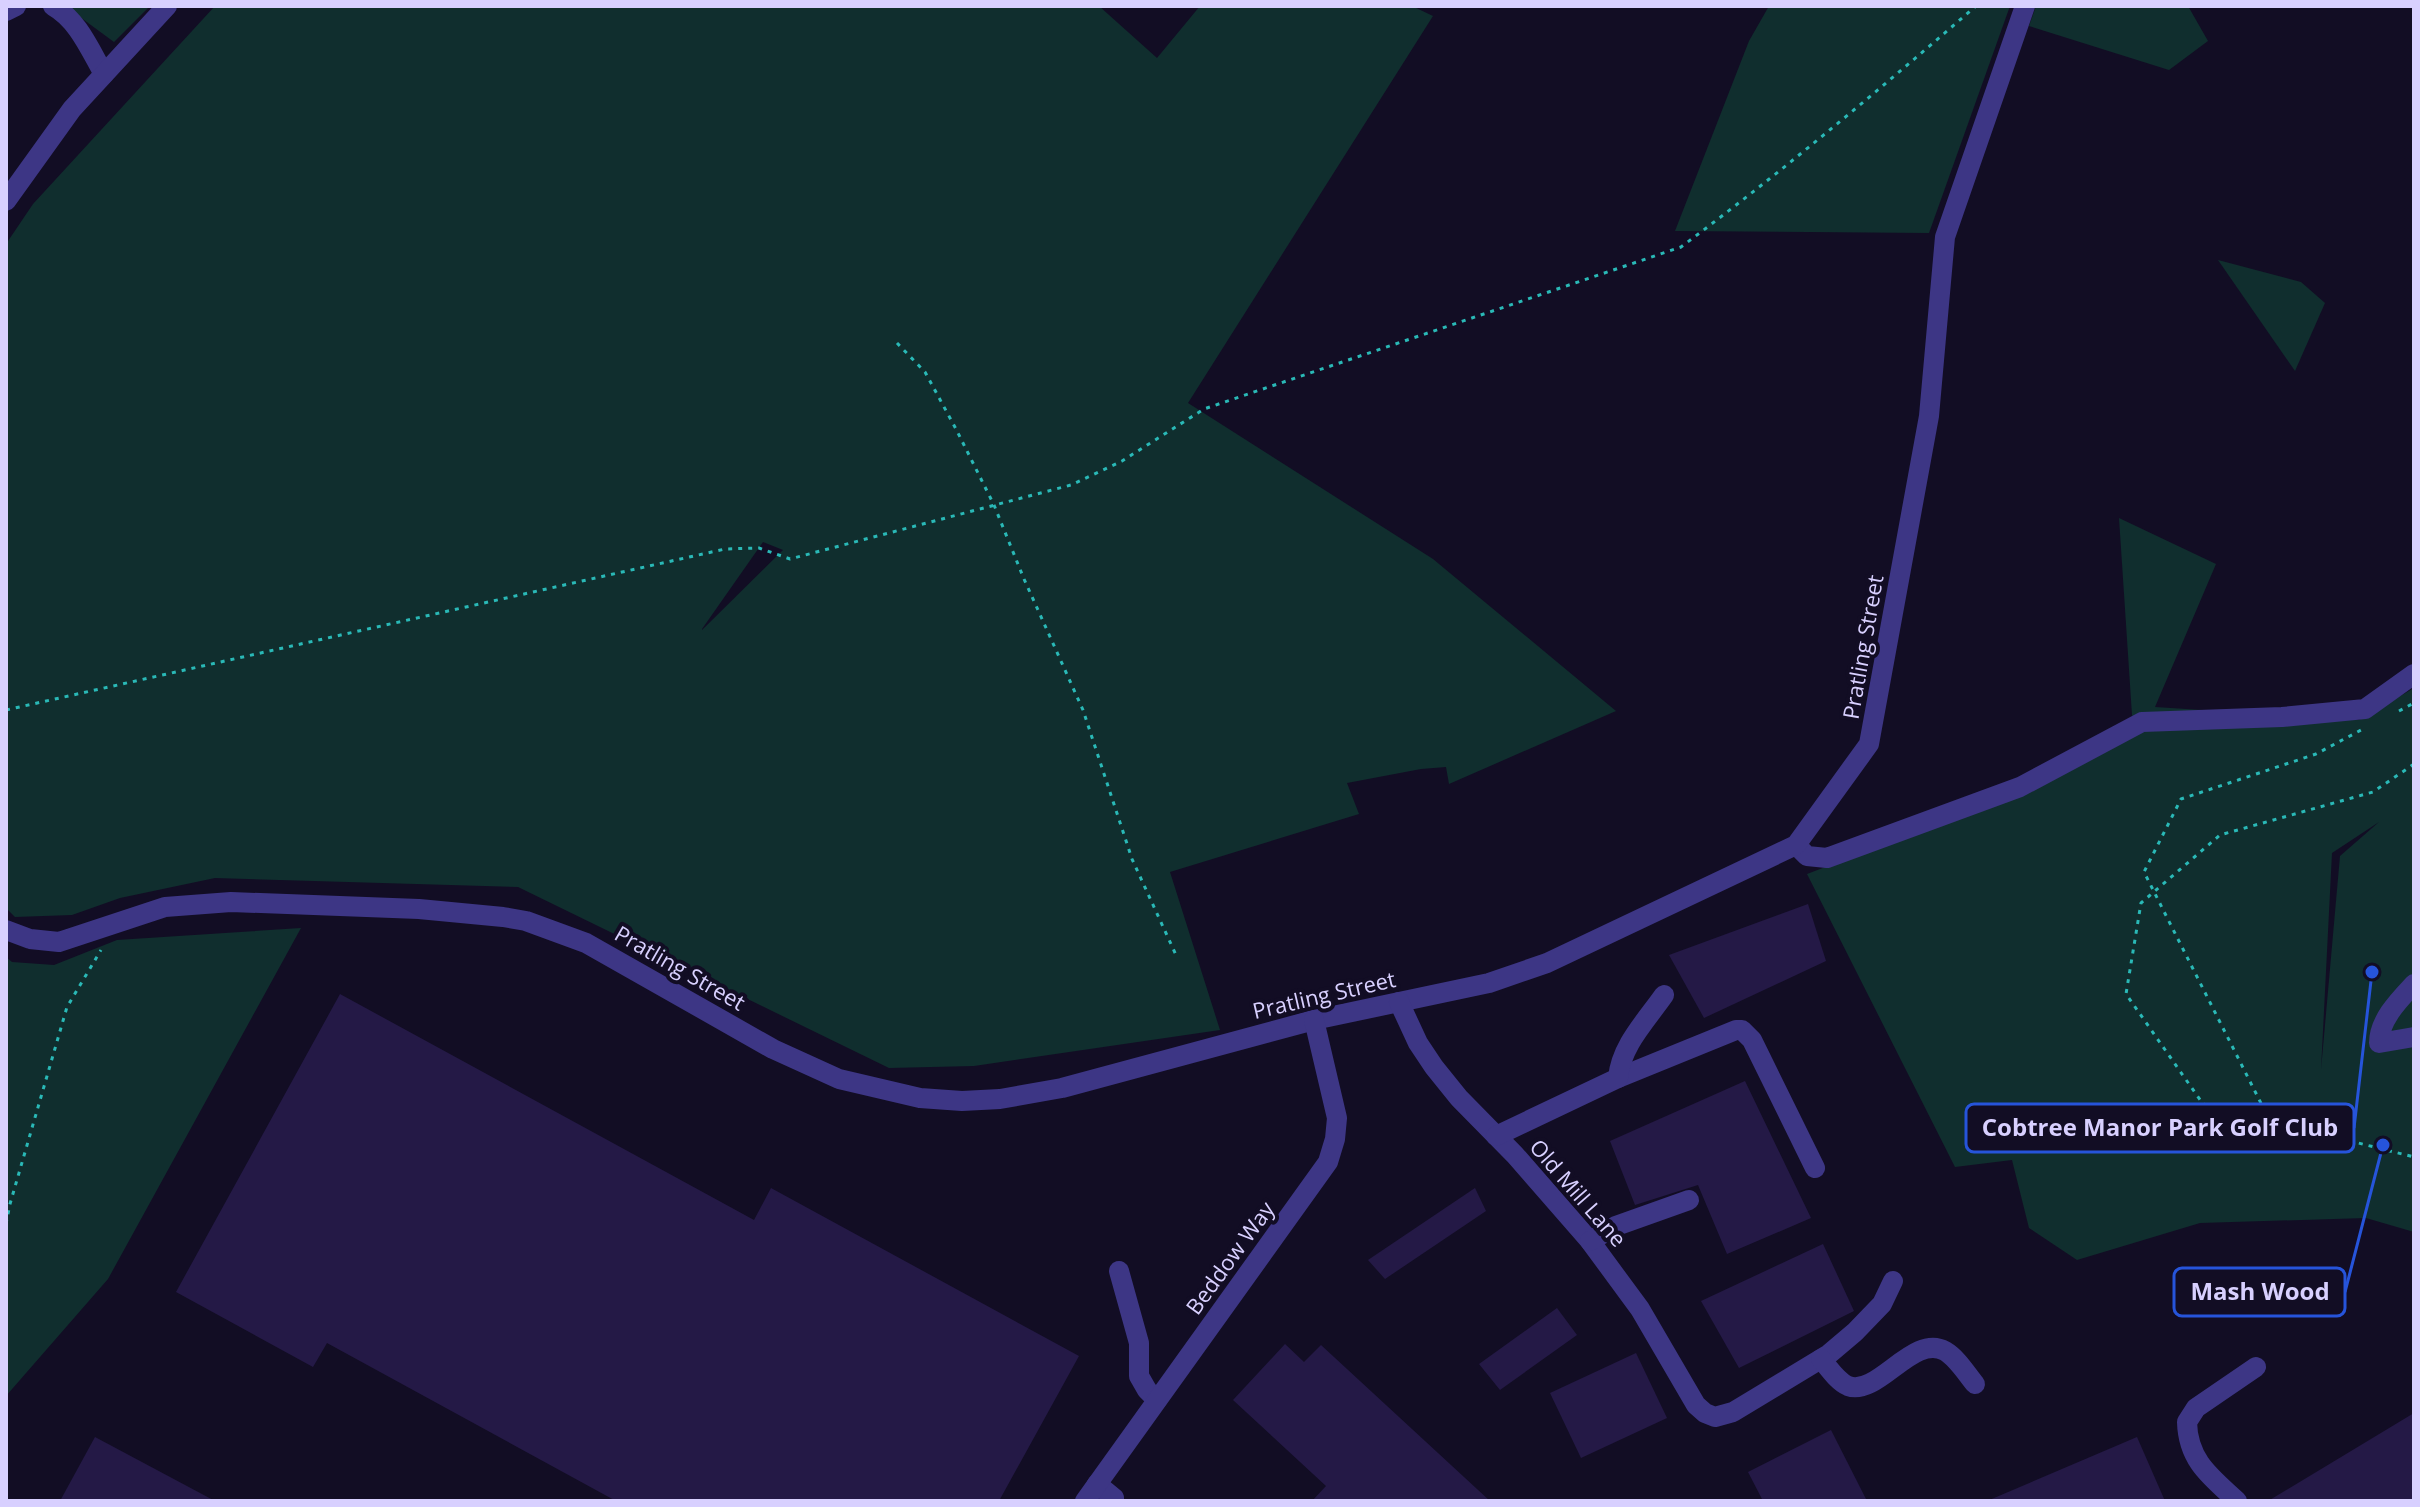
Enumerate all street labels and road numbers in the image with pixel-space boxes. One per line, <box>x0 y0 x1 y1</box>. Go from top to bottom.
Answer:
street label: Pratling Street <box>1835 572 1889 721</box>
street label: Pratling Street <box>610 918 751 1017</box>
street label: Pratling Street <box>1249 963 1398 1025</box>
street label: Old Mill Lane <box>1524 1132 1634 1253</box>
street label: Beddow Way <box>1178 1194 1281 1320</box>

